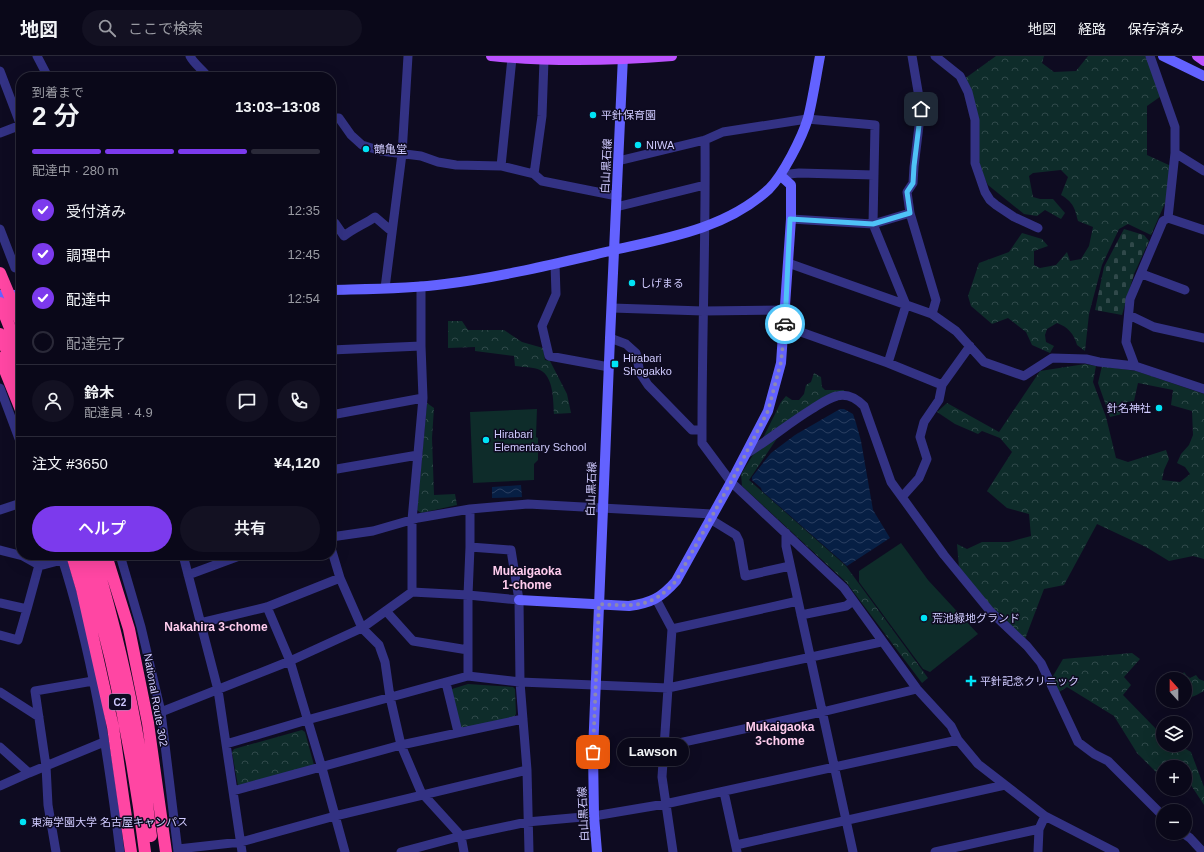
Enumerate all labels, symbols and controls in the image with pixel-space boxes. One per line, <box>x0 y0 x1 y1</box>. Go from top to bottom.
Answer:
search box <box>82 10 362 46</box>
icon: search <box>96 17 118 39</box>
text: 地図 <box>20 19 58 40</box>
text: ここで検索 <box>128 20 203 37</box>
text: 地図 <box>1028 21 1056 37</box>
text: 経路 <box>1078 21 1106 37</box>
text: 保存済み <box>1128 21 1184 37</box>
text: 到着まで <box>32 85 84 100</box>
pin <box>904 92 938 126</box>
text: 13:03–13:08 <box>235 98 320 115</box>
icon: home <box>910 98 932 120</box>
text: 2 分 <box>32 101 80 131</box>
place label: 平針保育園 <box>601 109 656 121</box>
marker: 平針保育園 <box>588 110 598 120</box>
street label: 白山黒石線 <box>599 138 613 194</box>
place label: NIWA <box>646 139 675 151</box>
marker: NIWA <box>633 140 643 150</box>
place label: 鶴亀堂 <box>374 143 407 155</box>
marker: 鶴亀堂 <box>361 144 371 154</box>
text: 配達中 · 280 m <box>32 163 119 178</box>
icon: check <box>32 199 54 221</box>
text: 受付済み <box>66 203 126 220</box>
text: 12:35 <box>287 203 320 218</box>
icon: check <box>32 243 54 265</box>
text: 調理中 <box>66 247 111 264</box>
text: 12:45 <box>287 247 320 262</box>
place label: しげまる <box>640 277 684 289</box>
marker: しげまる <box>627 278 637 288</box>
icon: check <box>32 287 54 309</box>
text: 配達中 <box>66 291 111 308</box>
text: 12:54 <box>287 291 320 306</box>
courier <box>765 304 805 344</box>
icon: car <box>774 313 796 335</box>
text: 配達完了 <box>66 335 126 352</box>
place label: Hirabari Shogakko <box>623 352 672 377</box>
marker: Hirabari Shogakko <box>610 359 620 369</box>
button: person <box>32 380 74 422</box>
button: chat <box>226 380 268 422</box>
button: phone <box>278 380 320 422</box>
text: 鈴木 <box>84 384 114 401</box>
place label: 針名神社 <box>1107 402 1151 414</box>
marker: 針名神社 <box>1154 403 1164 413</box>
text: 配達員 · 4.9 <box>84 405 153 420</box>
place label: Hirabari Elementary School <box>494 428 586 453</box>
marker: Hirabari Elementary School <box>481 435 491 445</box>
text: ¥4,120 <box>274 454 320 471</box>
text: 注文 #3650 <box>32 455 108 472</box>
street label: 白山黒石線 <box>584 461 598 517</box>
button: ヘルプ <box>32 506 172 552</box>
button: 共有 <box>180 506 320 552</box>
district label: Mukaigaoka 1-chome <box>493 564 562 592</box>
place label: 荒池緑地グランド <box>932 612 1020 624</box>
marker: 荒池緑地グランド <box>919 613 929 623</box>
district label: Nakahira 3-chome <box>164 620 268 634</box>
street label: National Route 302 <box>142 653 170 747</box>
north arrow <box>1156 672 1192 708</box>
map controls <box>1156 672 1192 840</box>
marker: 平針記念クリニック <box>965 675 977 687</box>
place label: 平針記念クリニック <box>980 675 1079 687</box>
road number: C2 <box>109 694 131 710</box>
button: layers <box>1156 716 1192 752</box>
district label: Mukaigaoka 3-chome <box>746 720 815 748</box>
pin <box>576 735 610 769</box>
callout: Lawson <box>617 738 689 766</box>
icon: bag <box>582 741 604 763</box>
text: Lawson <box>629 744 677 759</box>
button: + <box>1156 760 1192 796</box>
street label: 白山黒石線 <box>576 786 590 842</box>
button: − <box>1156 804 1192 840</box>
place label: 東海学園大学 名古屋キャンパス <box>31 816 188 828</box>
marker: 東海学園大学 名古屋キャンパス <box>18 817 28 827</box>

